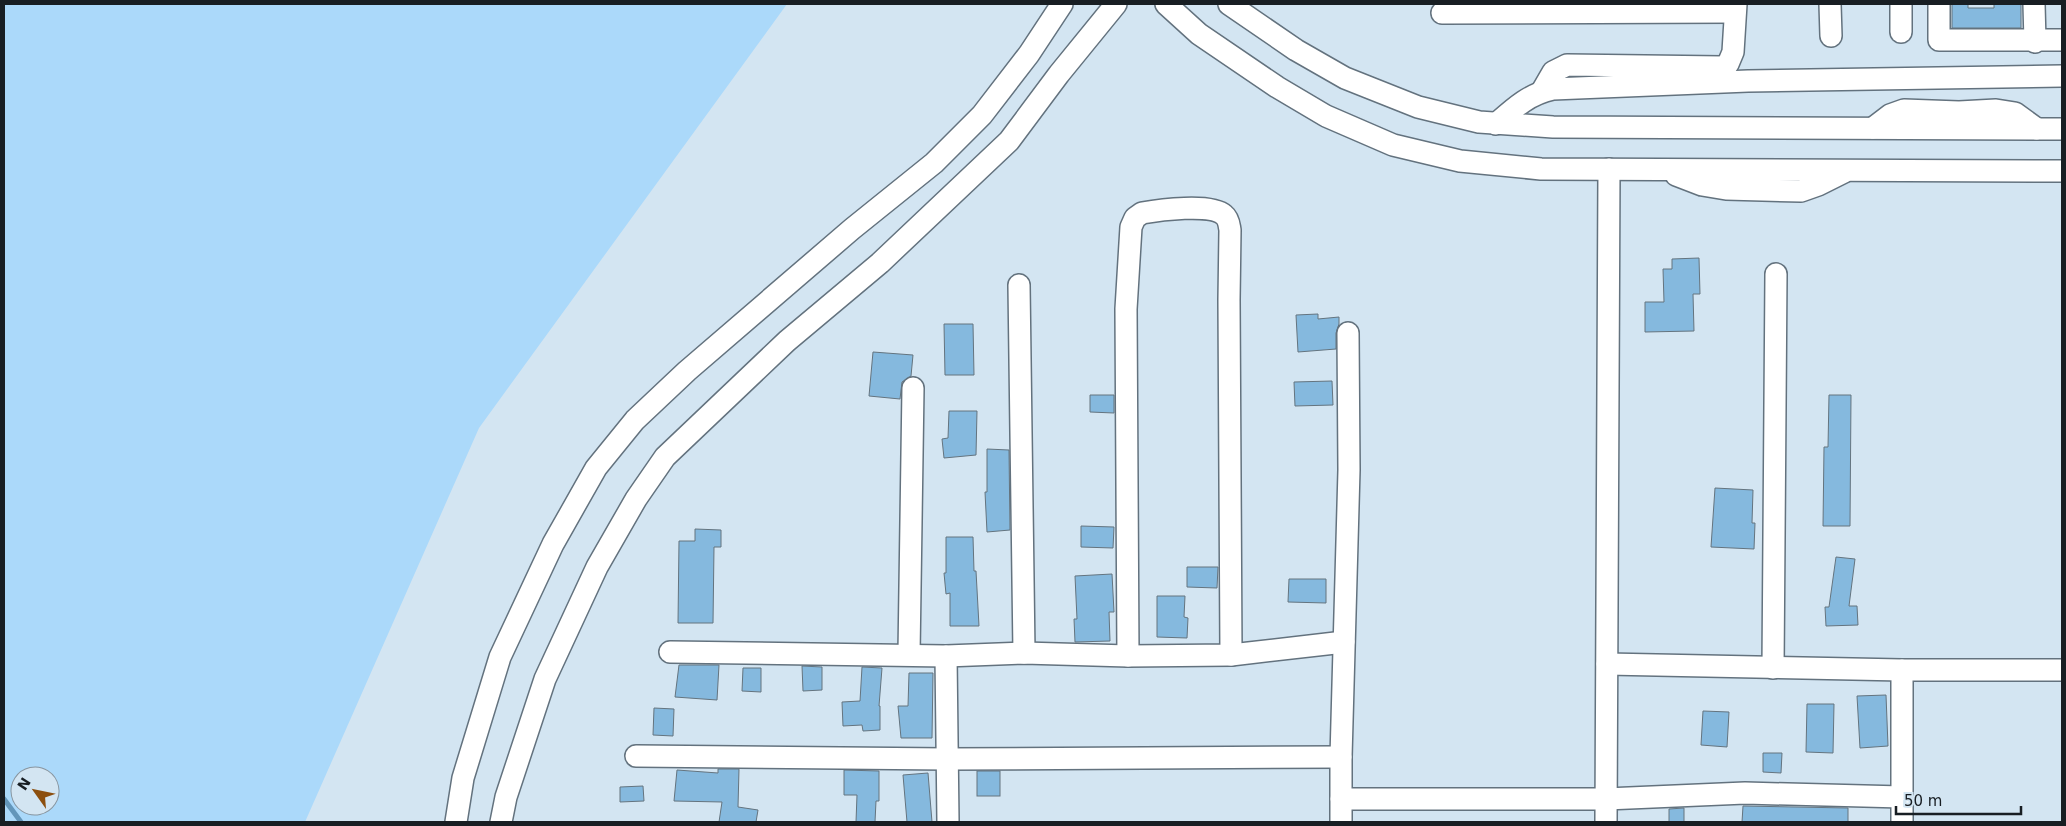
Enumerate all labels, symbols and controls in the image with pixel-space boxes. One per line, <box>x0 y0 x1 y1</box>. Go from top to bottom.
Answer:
north arrow <box>10 766 60 816</box>
text: N <box>14 775 34 793</box>
scale bar <box>1896 784 2021 816</box>
text: 50 m <box>1904 792 1942 810</box>

